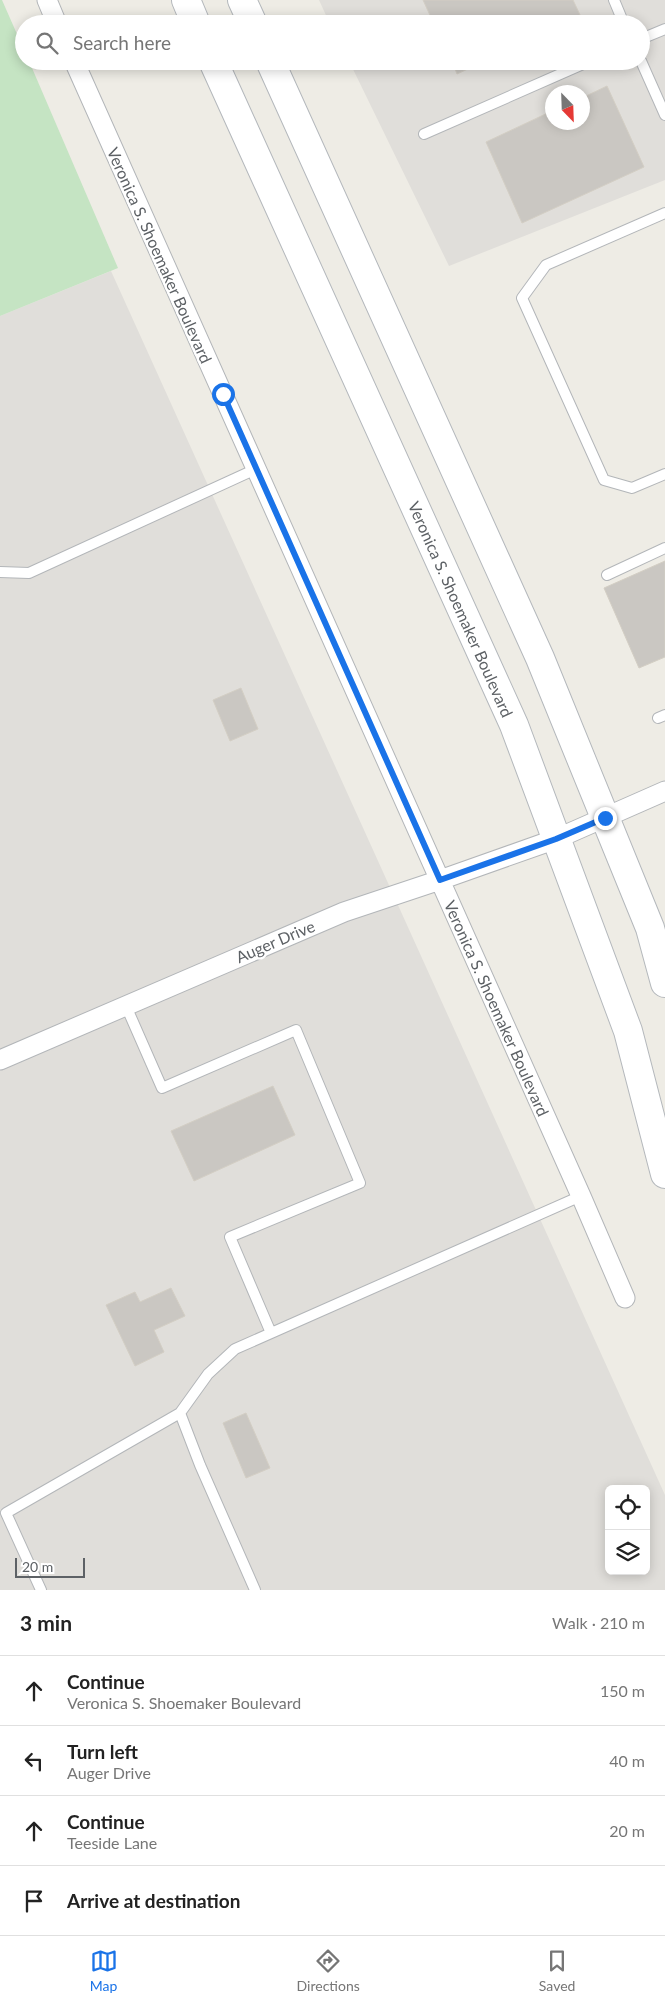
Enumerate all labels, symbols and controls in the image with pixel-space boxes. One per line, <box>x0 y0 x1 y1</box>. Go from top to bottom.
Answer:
search box <box>15 15 650 70</box>
icon: search <box>33 29 61 57</box>
text: Search here <box>73 31 171 54</box>
north arrow <box>545 85 590 130</box>
street label: Veronica S. Shoemaker Boulevard <box>104 144 216 366</box>
route start <box>212 383 235 406</box>
street label: Veronica S. Shoemaker Boulevard <box>405 498 517 720</box>
route end <box>594 807 617 830</box>
street label: Veronica S. Shoemaker Boulevard <box>441 897 553 1119</box>
street label: Auger Drive <box>233 916 317 966</box>
map controls <box>605 1485 650 1575</box>
button: locate <box>605 1485 650 1530</box>
button: layers <box>605 1530 650 1575</box>
scale bar <box>15 1555 85 1578</box>
text: 20 m <box>22 1558 53 1575</box>
text: 3 min <box>20 1610 72 1635</box>
text: Walk · 210 m <box>552 1613 645 1632</box>
text: Continue <box>67 1670 145 1693</box>
icon: ahead <box>20 1677 48 1705</box>
text: 150 m <box>600 1681 645 1700</box>
text: Veronica S. Shoemaker Boulevard <box>67 1693 301 1712</box>
text: Turn left <box>67 1740 138 1763</box>
icon: left <box>20 1747 48 1775</box>
text: 40 m <box>609 1751 645 1770</box>
text: Auger Drive <box>67 1763 151 1782</box>
text: Continue <box>67 1810 145 1833</box>
icon: ahead <box>20 1817 48 1845</box>
text: 20 m <box>609 1821 645 1840</box>
text: Teeside Lane <box>67 1833 157 1852</box>
icon: arrive <box>20 1887 48 1915</box>
text: Arrive at destination <box>67 1889 240 1912</box>
tab: Map <box>90 1947 118 1994</box>
tab: Directions <box>297 1947 360 1994</box>
tab: Saved <box>539 1947 575 1994</box>

